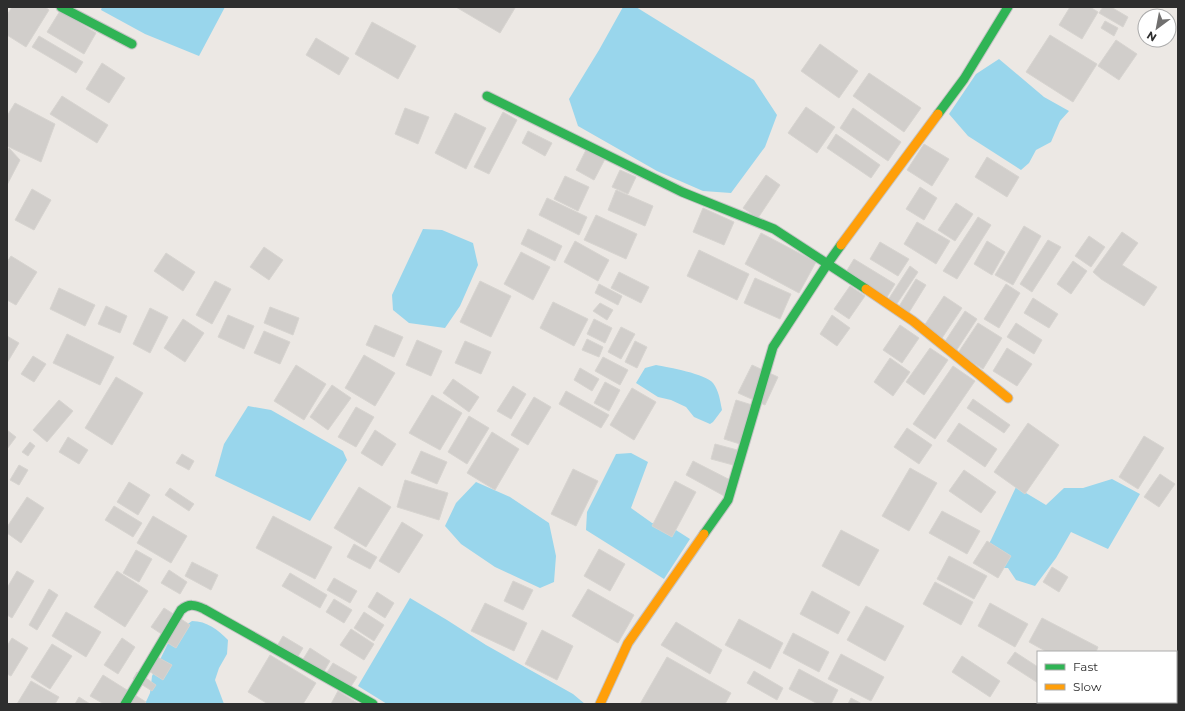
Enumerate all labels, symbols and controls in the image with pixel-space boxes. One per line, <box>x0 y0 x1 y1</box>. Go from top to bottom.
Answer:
north arrow <box>1137 8 1177 48</box>
text: N <box>1144 28 1159 45</box>
legend <box>1037 651 1177 703</box>
text: Fast <box>1073 659 1098 674</box>
text: Slow <box>1073 679 1102 694</box>

